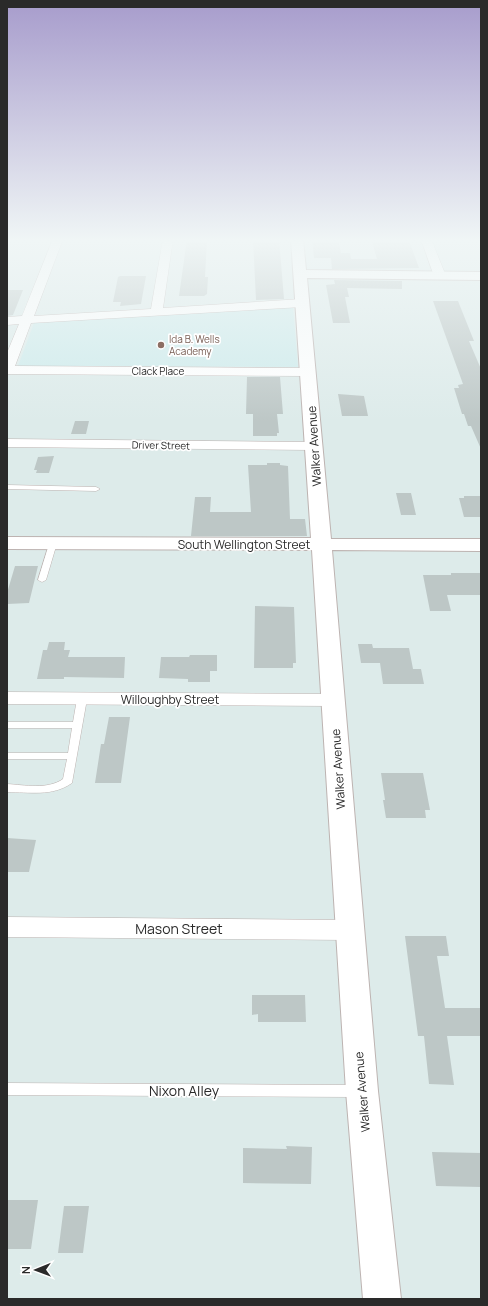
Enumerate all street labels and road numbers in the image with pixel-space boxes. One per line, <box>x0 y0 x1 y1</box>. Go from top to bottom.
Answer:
street label: Clack Place <box>132 364 185 378</box>
street label: Walker Avenue <box>303 405 325 487</box>
street label: Driver Street <box>132 437 190 453</box>
street label: South Wellington Street <box>178 536 310 553</box>
street label: Willoughby Street <box>121 691 219 708</box>
street label: Walker Avenue <box>327 728 349 810</box>
street label: Mason Street <box>135 919 223 938</box>
street label: Walker Avenue <box>350 1051 374 1133</box>
street label: Nixon Alley <box>149 1081 220 1100</box>

